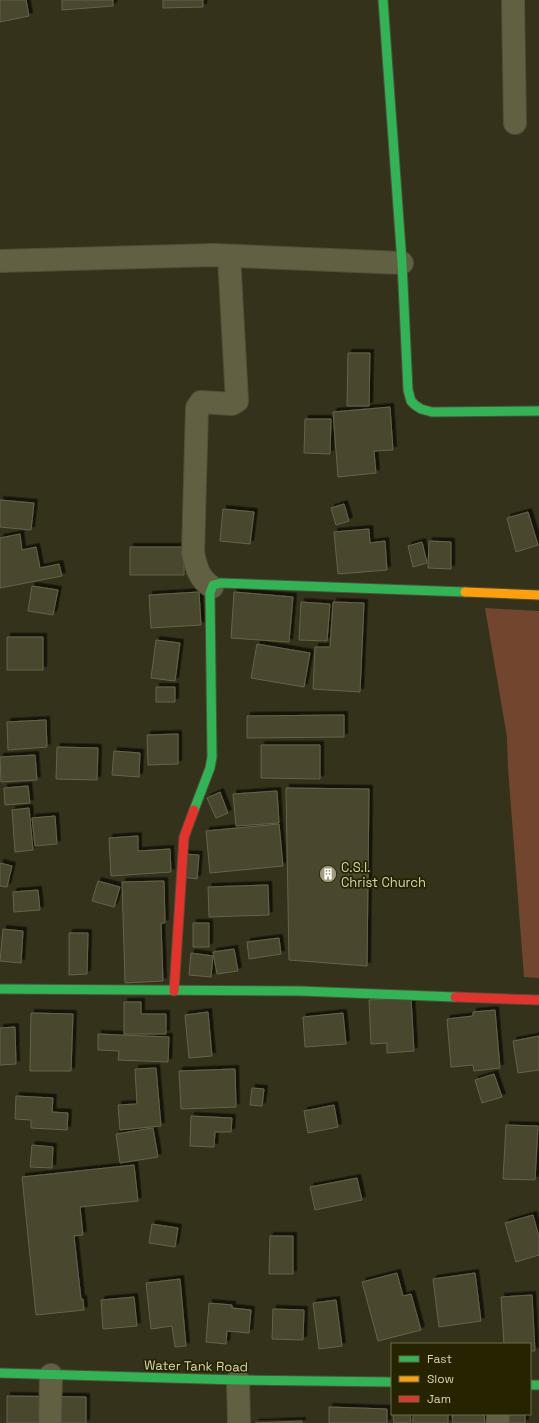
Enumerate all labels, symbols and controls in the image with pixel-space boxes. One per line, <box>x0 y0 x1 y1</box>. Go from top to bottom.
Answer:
place label: C.S.I. Christ Church <box>341 859 426 891</box>
building icon: C.S.I. Christ Church <box>318 864 338 884</box>
legend <box>391 1343 531 1415</box>
text: Fast <box>427 1351 452 1367</box>
street label: Water Tank Road <box>144 1357 248 1375</box>
text: Slow <box>427 1371 454 1387</box>
text: Jam <box>427 1391 451 1407</box>

